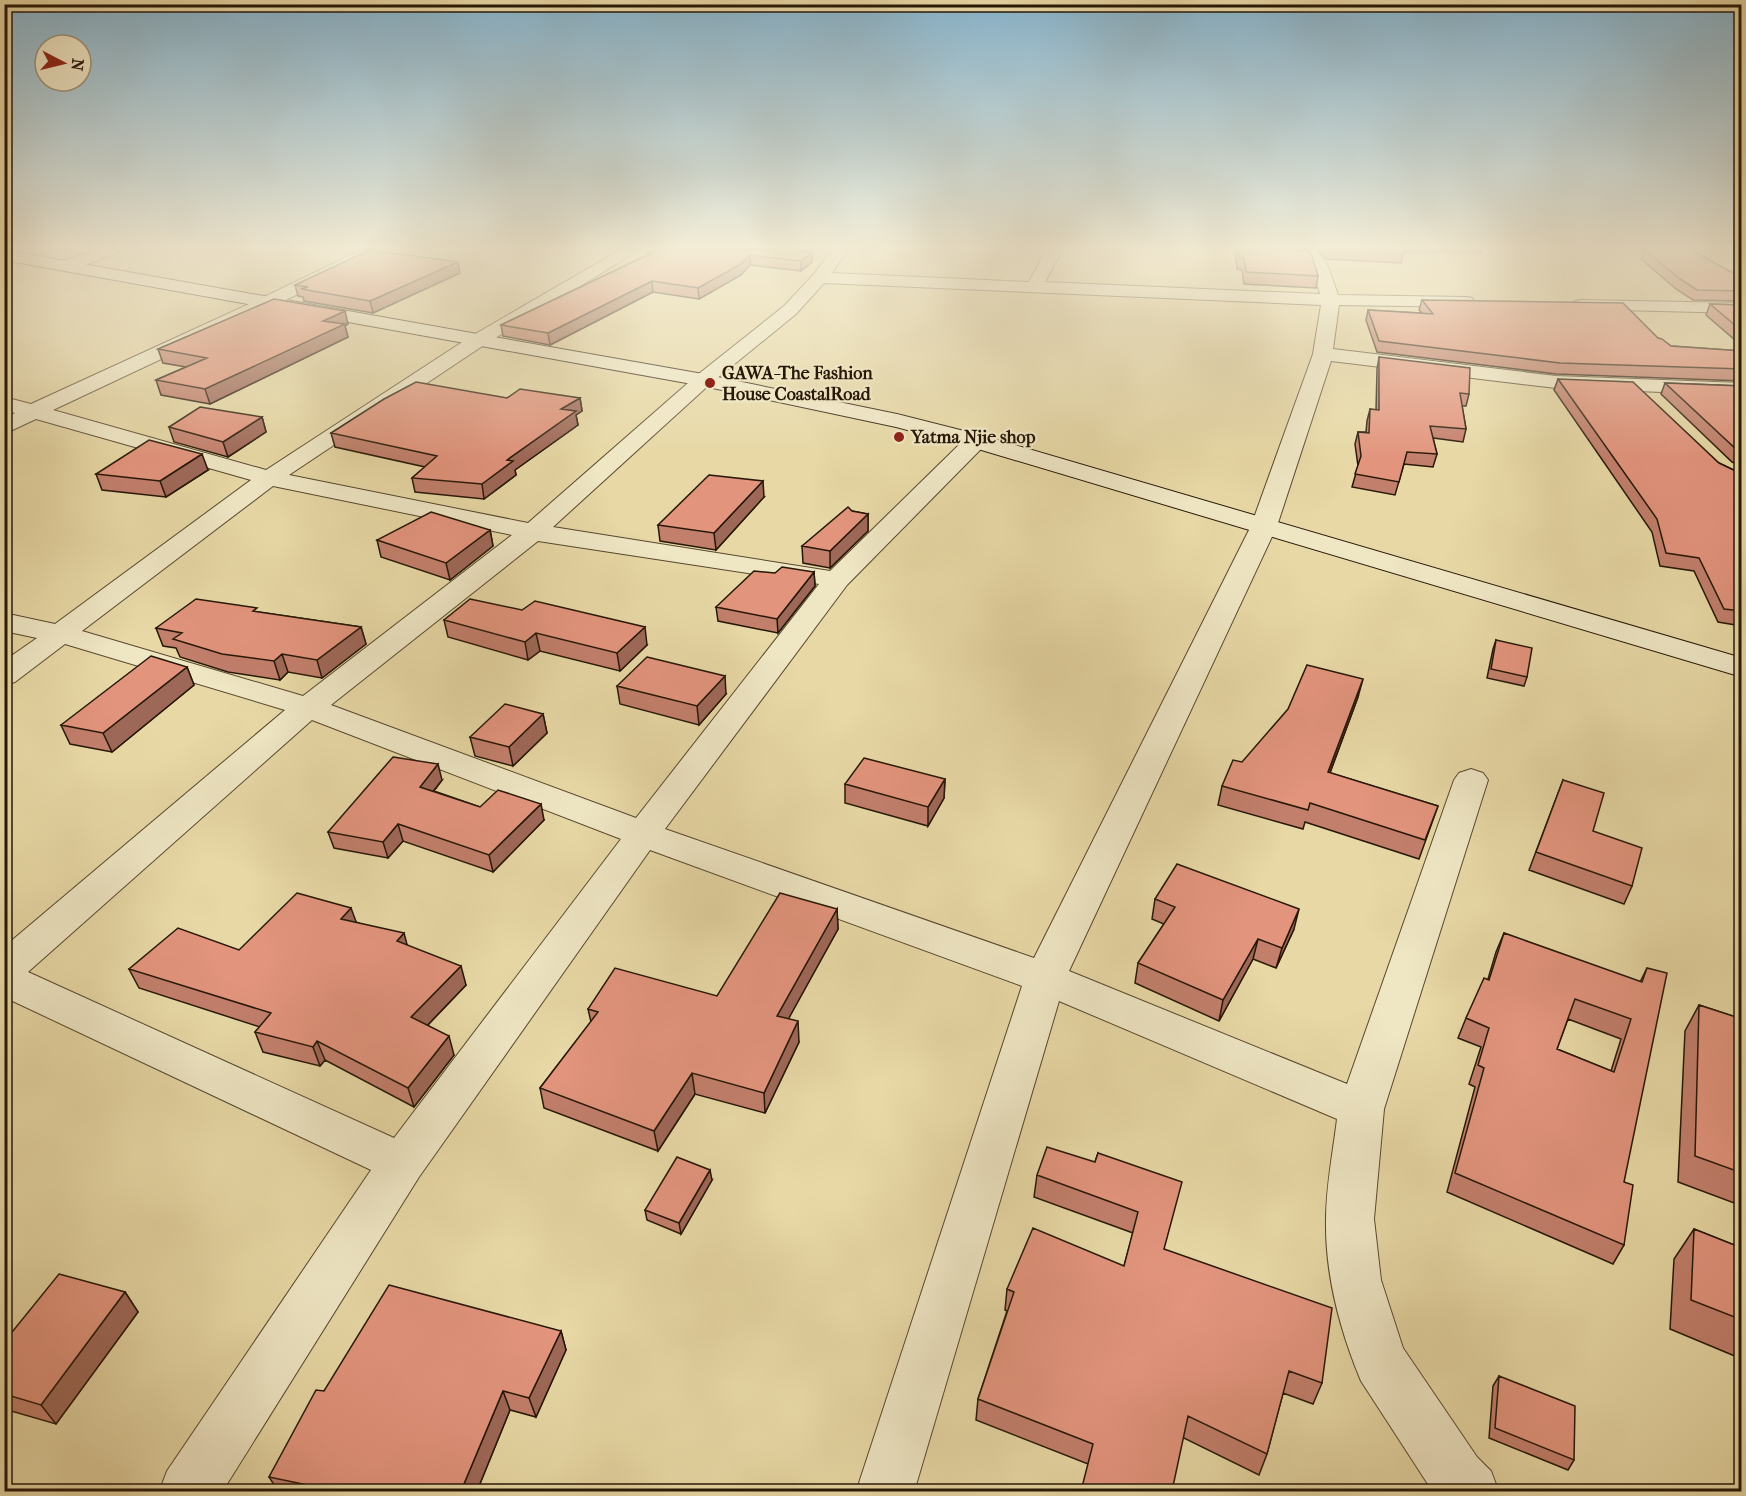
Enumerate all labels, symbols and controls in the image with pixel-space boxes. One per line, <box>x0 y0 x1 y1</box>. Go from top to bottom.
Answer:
north arrow <box>33 33 93 93</box>
text: N <box>67 58 88 73</box>
place label: GAWA-The Fashion House CoastalRoad <box>722 363 873 405</box>
marker: GAWA-The Fashion House CoastalRoad <box>703 376 717 390</box>
place label: Yatma Njie shop <box>910 427 1036 448</box>
marker: Yatma Njie shop <box>892 430 906 444</box>

